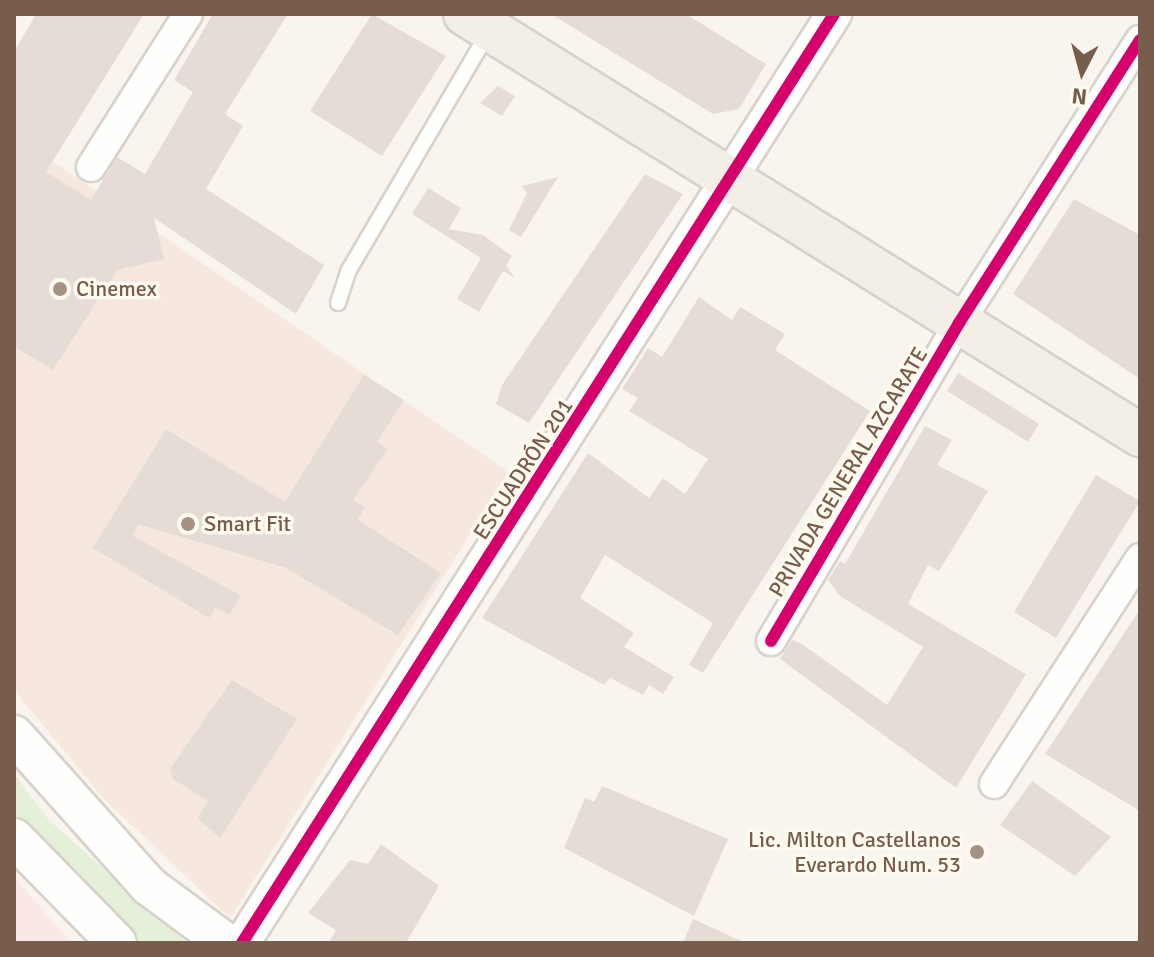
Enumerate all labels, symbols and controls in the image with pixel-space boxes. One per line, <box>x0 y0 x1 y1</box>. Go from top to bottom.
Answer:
north arrow <box>1042 32 1122 112</box>
text: N <box>1070 82 1088 111</box>
place label: Cinemex <box>76 276 157 302</box>
marker: Cinemex <box>51 280 69 298</box>
street label: PRIVADA GENERAL AZCARATE <box>763 342 933 602</box>
street label: ESCUADRÓN 201 <box>468 394 578 544</box>
place label: Smart Fit <box>204 511 291 537</box>
marker: Smart Fit <box>179 515 197 533</box>
place label: Lic. Milton Castellanos Everardo Num. 53 <box>748 826 961 878</box>
marker: Lic. Milton Castellanos Everardo Num. 53 <box>968 843 986 861</box>

